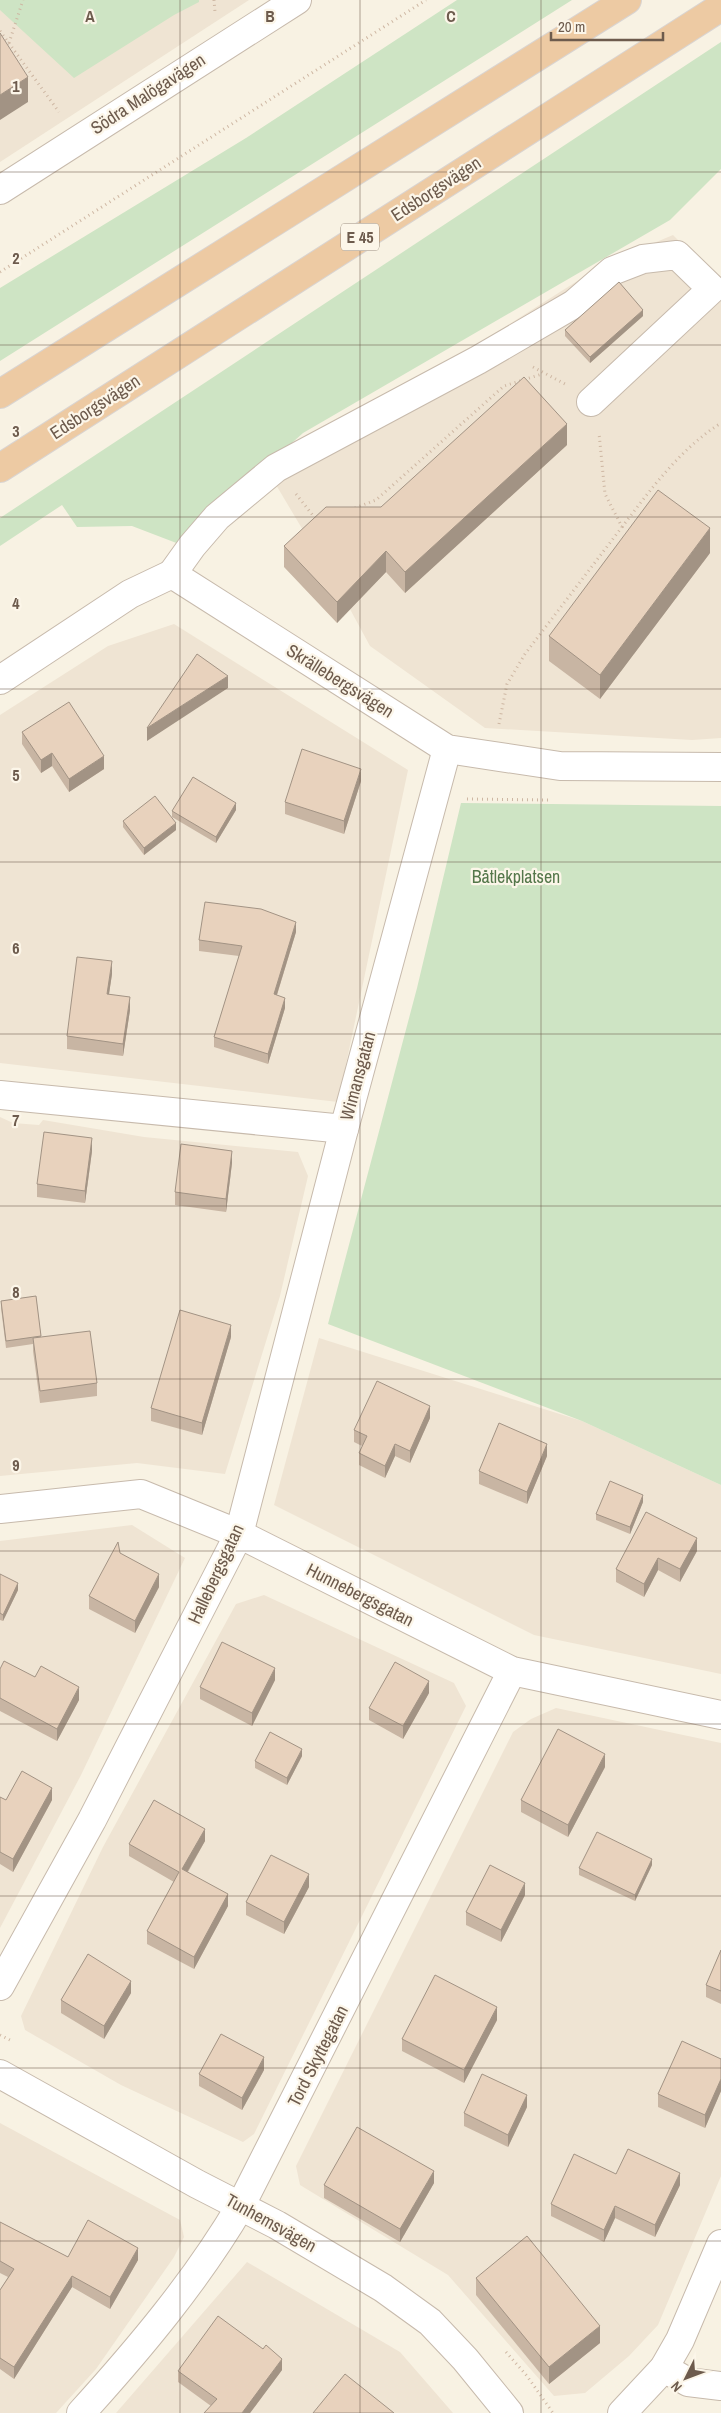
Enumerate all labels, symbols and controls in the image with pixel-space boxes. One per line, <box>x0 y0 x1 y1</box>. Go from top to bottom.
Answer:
text: A <box>85 5 95 27</box>
text: B <box>265 5 275 27</box>
text: C <box>446 5 456 27</box>
scale bar <box>551 10 664 42</box>
text: 20 m <box>558 16 585 37</box>
street label: Södra Malögavägen <box>86 47 210 140</box>
text: 1 <box>12 75 20 97</box>
street label: Edsborgsvägen <box>386 150 486 227</box>
road number: E 45 <box>341 223 379 250</box>
text: 2 <box>12 247 20 269</box>
street label: Edsborgsvägen <box>45 368 145 445</box>
text: 3 <box>12 420 20 442</box>
text: 4 <box>12 592 20 614</box>
street label: Skrällebergsvägen <box>282 638 399 724</box>
text: 5 <box>12 764 20 786</box>
park label: Båtlekplatsen <box>472 864 560 889</box>
text: 6 <box>12 937 20 959</box>
street label: Wimansgatan <box>334 1029 381 1123</box>
text: 7 <box>12 1109 20 1131</box>
text: 8 <box>12 1281 20 1303</box>
text: 9 <box>12 1454 20 1476</box>
street label: Hallebergsgatan <box>182 1520 250 1628</box>
street label: Hunnebergsgatan <box>302 1557 418 1632</box>
street label: Tord Skyttegatan <box>281 2001 354 2111</box>
street label: Tunhemsvägen <box>221 2187 321 2258</box>
north arrow <box>661 2353 711 2403</box>
text: N <box>667 2378 686 2396</box>

